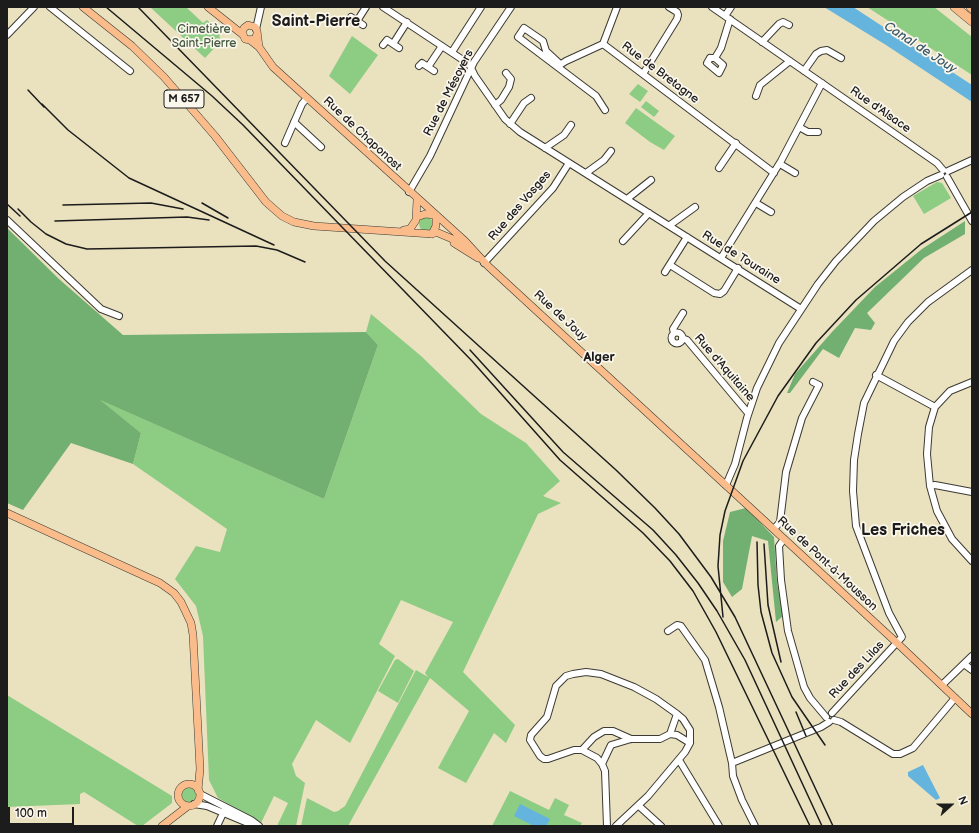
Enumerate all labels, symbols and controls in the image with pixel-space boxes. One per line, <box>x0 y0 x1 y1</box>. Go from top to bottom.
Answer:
district label: Saint-Pierre <box>272 12 360 32</box>
water label: Canal de Jouy <box>881 19 959 77</box>
park label: Cimetière Saint-Pierre <box>172 23 236 51</box>
street label: Rue de Bretagne <box>618 39 702 107</box>
street label: Rue de Mésoyers <box>421 47 477 139</box>
street label: Rue d'Alsace <box>847 84 913 136</box>
road number: M 657 <box>164 90 204 108</box>
street label: Rue de Chaponost <box>320 94 404 174</box>
street label: Rue des Vosges <box>486 168 554 244</box>
street label: Rue de Touraine <box>699 228 783 288</box>
street label: Rue de Jouy <box>530 288 590 344</box>
street label: Rue d'Aquitaine <box>691 331 757 405</box>
district label: Alger <box>583 350 615 366</box>
street label: Rue de Pont-à-Mousson <box>774 514 880 614</box>
district label: Les Friches <box>861 521 945 541</box>
street label: Rue des Lilas <box>827 638 887 702</box>
north arrow <box>931 785 971 825</box>
text: N <box>955 794 970 807</box>
scale bar <box>10 799 76 825</box>
text: 100 m <box>15 806 47 821</box>

